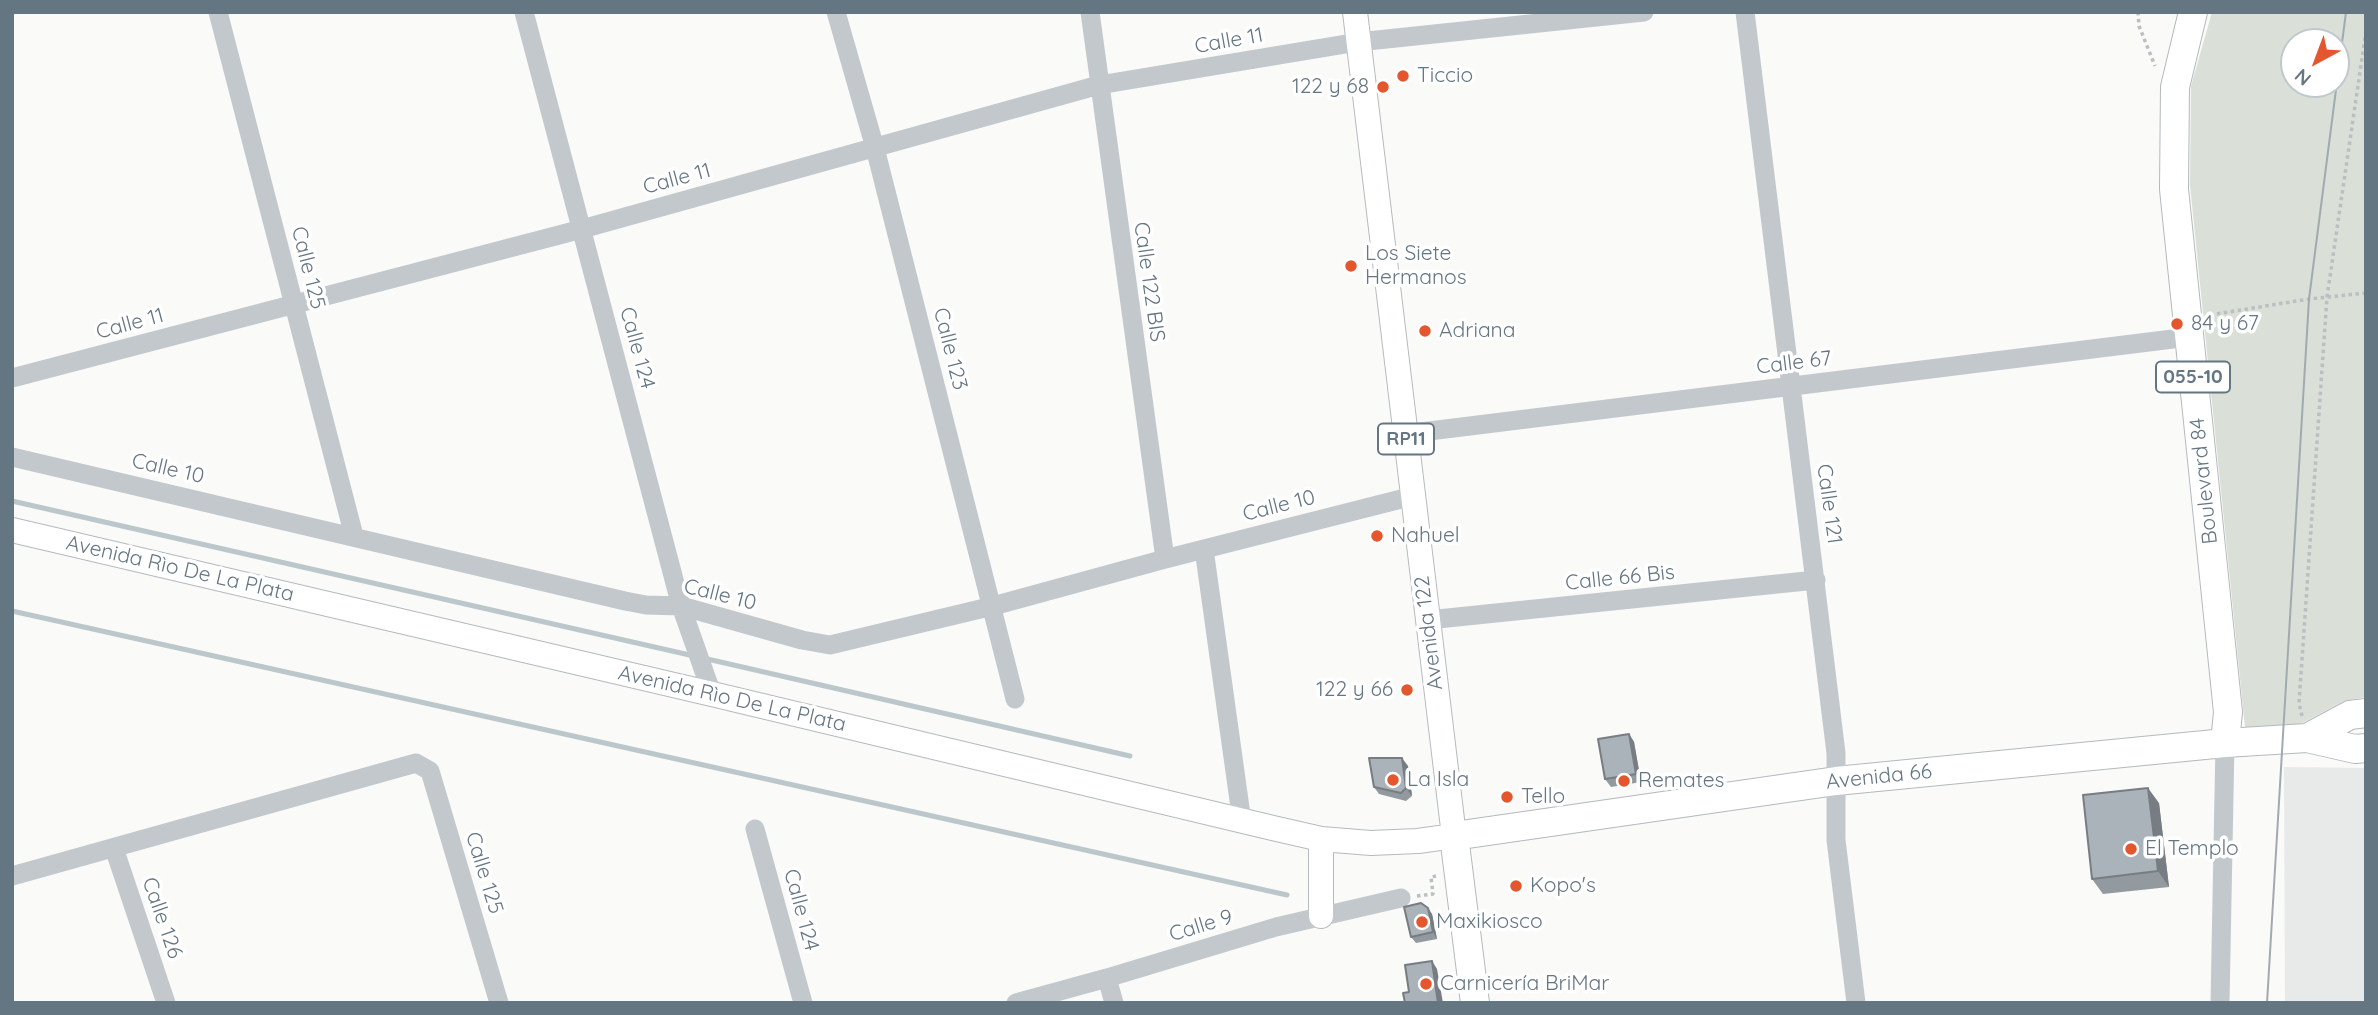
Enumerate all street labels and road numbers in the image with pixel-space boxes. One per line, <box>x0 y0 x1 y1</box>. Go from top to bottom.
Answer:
street label: Calle 11 <box>1193 23 1265 59</box>
street label: Calle 11 <box>640 158 714 200</box>
street label: Calle 122 BIS <box>1128 220 1170 344</box>
street label: Calle 125 <box>286 224 330 312</box>
street label: Calle 11 <box>93 303 167 345</box>
street label: Calle 124 <box>614 304 660 392</box>
street label: Calle 123 <box>928 305 972 393</box>
street label: Calle 67 <box>1755 346 1833 380</box>
road number: 055-10 <box>2156 362 2230 392</box>
street label: Boulevard 84 <box>2185 417 2223 545</box>
road number: RP11 <box>1378 424 1434 454</box>
street label: Calle 10 <box>129 448 207 490</box>
street label: Calle 121 <box>1811 462 1847 546</box>
street label: Calle 10 <box>1240 485 1318 527</box>
street label: Avenida Rìo De La Plata <box>64 531 296 607</box>
street label: Calle 66 Bis <box>1564 560 1676 596</box>
street label: Calle 10 <box>681 574 759 616</box>
street label: Avenida 122 <box>1410 575 1448 691</box>
street label: Avenida Rìo De La Plata <box>616 661 848 737</box>
street label: Avenida 66 <box>1825 759 1933 795</box>
street label: Calle 125 <box>460 829 508 917</box>
street label: Calle 124 <box>778 866 824 954</box>
street label: Calle 126 <box>136 874 188 962</box>
street label: Calle 9 <box>1166 904 1236 948</box>

